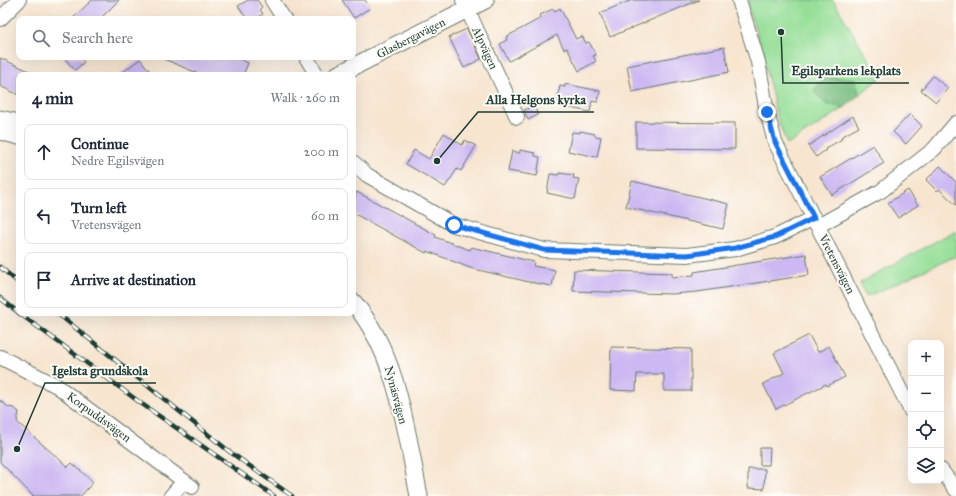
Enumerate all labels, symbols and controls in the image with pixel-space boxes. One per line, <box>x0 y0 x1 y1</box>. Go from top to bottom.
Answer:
street label: Glasbergavägen <box>374 14 449 62</box>
search box <box>16 16 356 60</box>
street label: Alpvägen <box>468 24 501 72</box>
icon: search <box>30 27 52 49</box>
text: Search here <box>62 29 133 47</box>
callout: Egilsparkens lekplats <box>783 58 909 83</box>
text: Egilsparkens lekplats <box>791 63 901 79</box>
callout: Alla Helgons kyrka <box>478 87 594 112</box>
text: 4 min <box>32 88 73 109</box>
text: Walk · 260 m <box>270 90 340 106</box>
text: Alla Helgons kyrka <box>485 92 586 108</box>
route end <box>758 103 776 121</box>
text: Continue <box>71 135 129 153</box>
icon: ahead <box>33 141 55 163</box>
text: 200 m <box>304 144 339 160</box>
text: Nedre Egilsvägen <box>71 153 164 169</box>
text: Turn left <box>71 199 127 217</box>
icon: left <box>33 205 55 227</box>
text: 60 m <box>311 208 339 224</box>
route start <box>445 216 463 234</box>
text: Vretensvägen <box>71 217 141 233</box>
street label: Vretensvägen <box>815 231 858 297</box>
icon: arrive <box>33 269 55 291</box>
text: Arrive at destination <box>71 271 196 289</box>
map controls <box>908 340 944 484</box>
button: + <box>908 340 944 376</box>
callout: Igelsta grundskola <box>45 358 156 383</box>
text: Igelsta grundskola <box>52 363 148 379</box>
street label: Nynäsvägen <box>381 365 411 426</box>
button: − <box>908 376 944 412</box>
street label: Korpuddsvägen <box>64 389 134 446</box>
button: locate <box>908 412 944 448</box>
button: layers <box>908 448 944 484</box>

